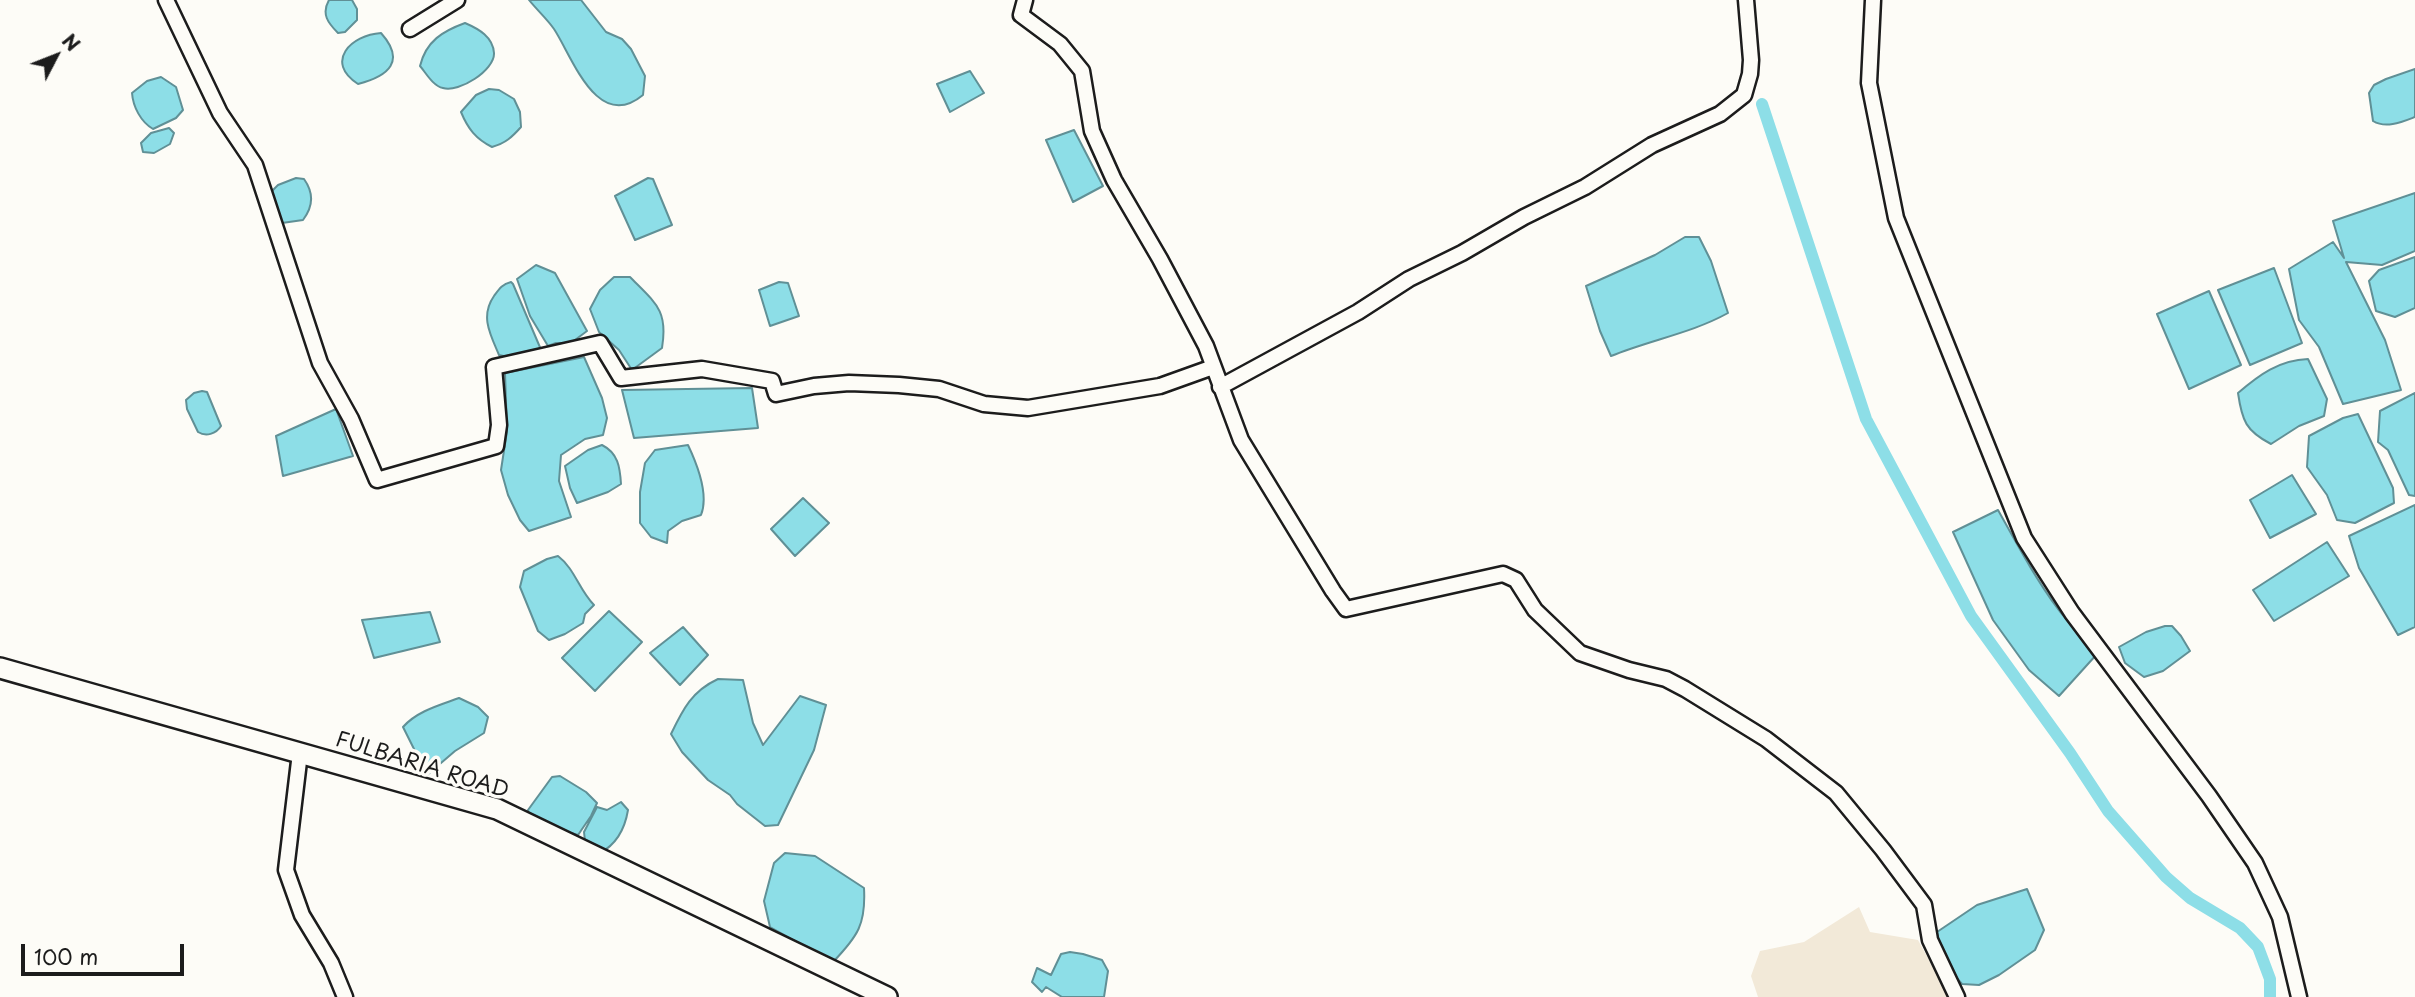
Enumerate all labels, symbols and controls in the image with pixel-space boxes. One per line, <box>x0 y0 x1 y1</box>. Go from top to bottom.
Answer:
north arrow <box>21 21 91 91</box>
text: N <box>56 27 87 57</box>
street label: FULBARIA ROAD <box>332 728 512 804</box>
scale bar <box>24 930 187 974</box>
text: 100 m <box>34 940 98 972</box>

